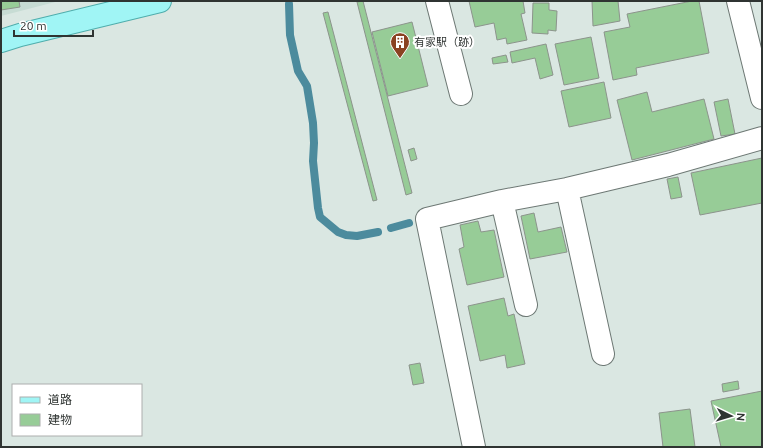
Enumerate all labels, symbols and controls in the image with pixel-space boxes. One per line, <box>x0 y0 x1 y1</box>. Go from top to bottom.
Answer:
scale bar <box>14 12 93 38</box>
text: 20 m <box>20 19 47 32</box>
building icon: 有家駅（跡） <box>389 31 411 59</box>
place label: 有家駅（跡） <box>414 36 480 48</box>
legend <box>12 384 142 436</box>
text: 道路 <box>48 393 72 406</box>
north arrow <box>711 396 751 436</box>
text: N <box>735 412 747 421</box>
text: 建物 <box>48 413 72 426</box>

